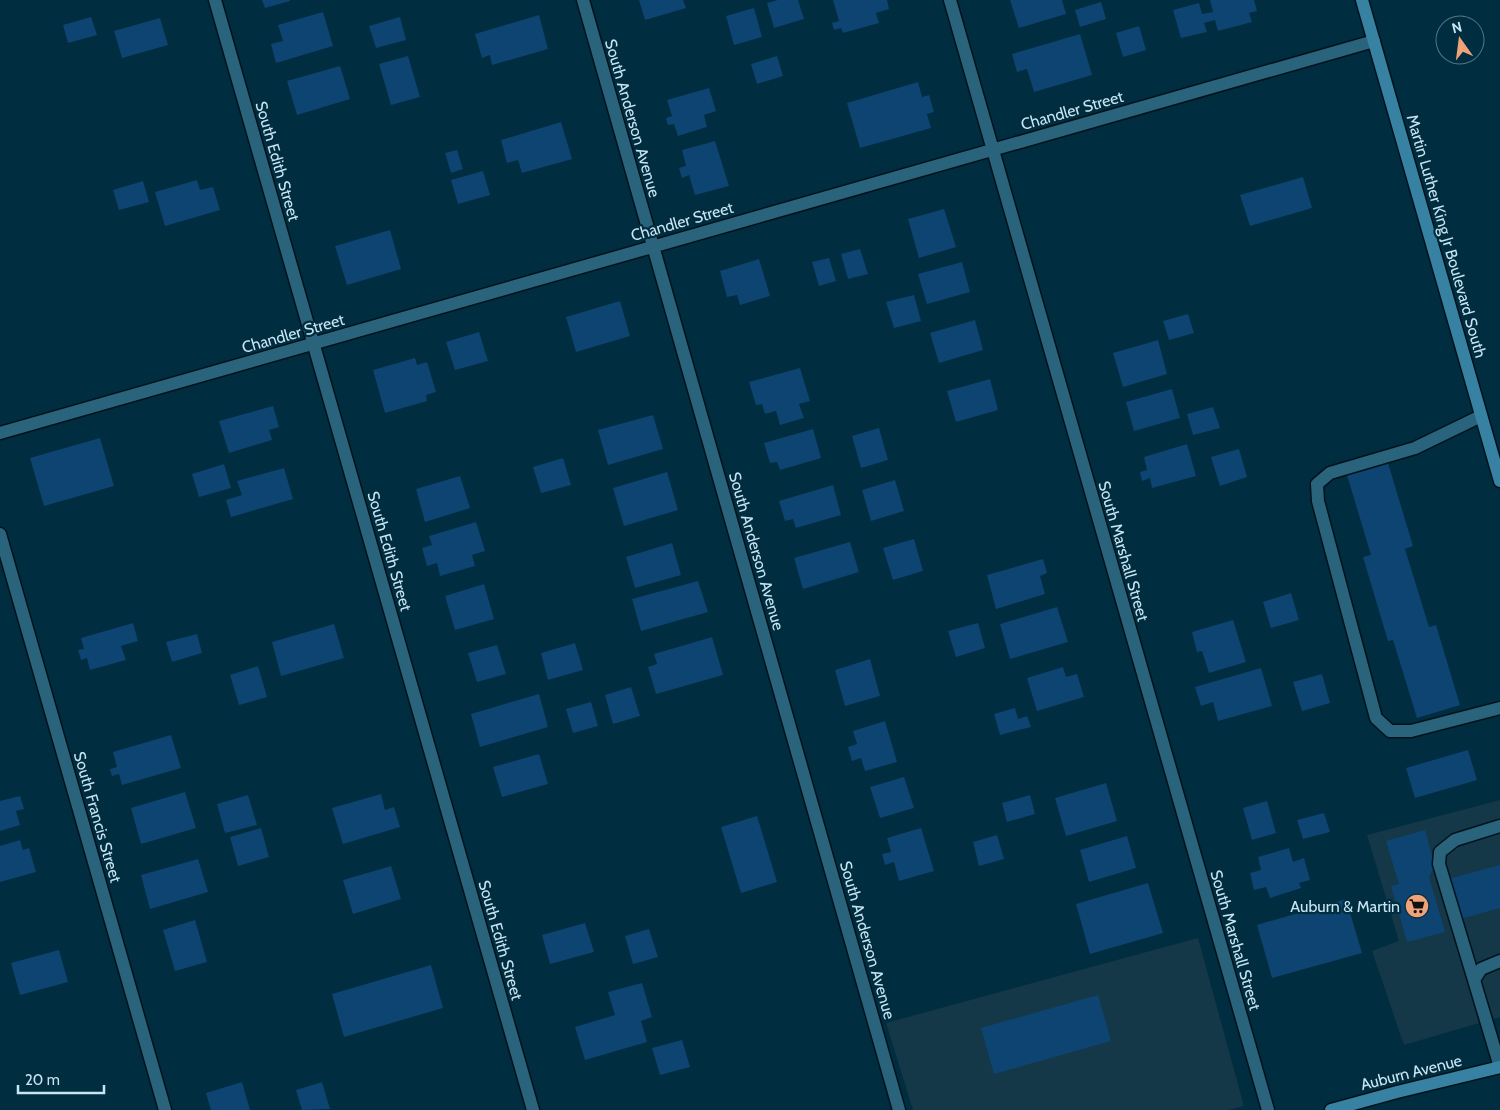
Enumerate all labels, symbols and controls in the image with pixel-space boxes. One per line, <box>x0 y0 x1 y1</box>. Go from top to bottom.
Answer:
north arrow <box>1435 15 1485 65</box>
text: N <box>1450 17 1464 37</box>
street label: South Anderson Avenue <box>601 37 664 199</box>
street label: Chandler Street <box>1019 87 1126 134</box>
street label: South Edith Street <box>251 99 304 224</box>
street label: Martin Luther King Jr Boulevard South <box>1403 112 1490 360</box>
street label: Chandler Street <box>629 198 736 245</box>
street label: Chandler Street <box>240 310 347 357</box>
street label: South Anderson Avenue <box>725 470 788 632</box>
street label: South Marshall Street <box>1094 479 1153 624</box>
street label: South Edith Street <box>363 489 416 614</box>
street label: South Francis Street <box>70 749 125 885</box>
street label: South Anderson Avenue <box>836 859 899 1021</box>
street label: South Marshall Street <box>1206 868 1265 1013</box>
street label: South Edith Street <box>474 878 527 1003</box>
supermarket icon: Auburn & Martin <box>1404 893 1430 919</box>
place label: Auburn & Martin <box>1290 897 1400 916</box>
street label: Auburn Avenue <box>1359 1051 1464 1094</box>
scale bar <box>18 1062 104 1094</box>
text: 20 m <box>25 1071 60 1089</box>

